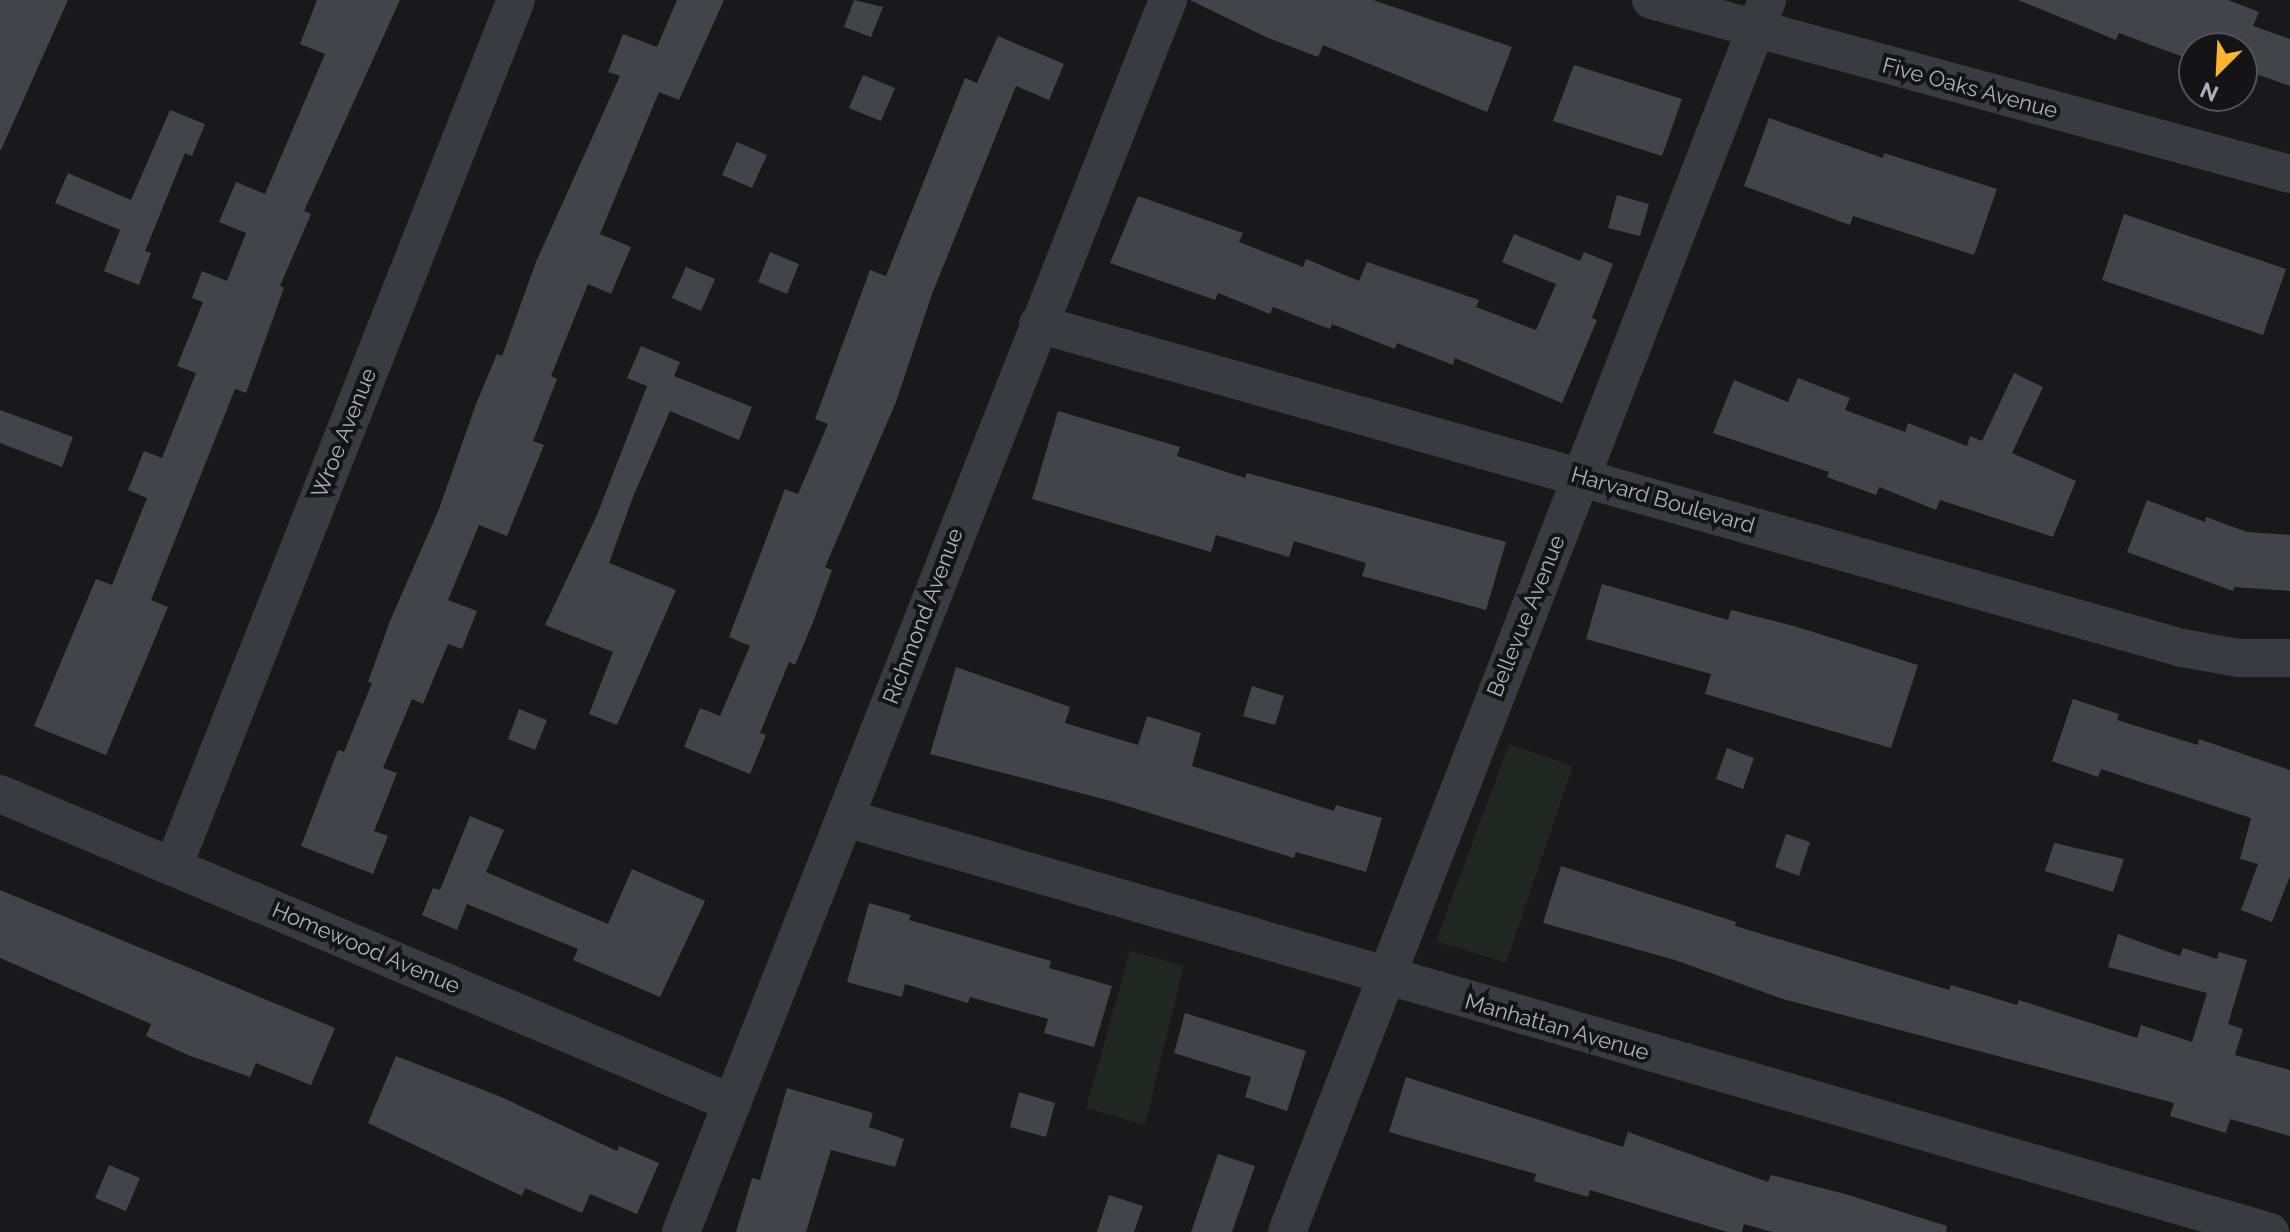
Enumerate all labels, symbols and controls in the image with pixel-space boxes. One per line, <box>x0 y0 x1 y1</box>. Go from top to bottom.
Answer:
north arrow <box>2178 32 2258 112</box>
street label: Five Oaks Avenue <box>1879 52 2061 124</box>
text: N <box>2196 77 2222 107</box>
street label: Wroe Avenue <box>306 364 382 502</box>
street label: Harvard Boulevard <box>1568 461 1758 539</box>
street label: Richmond Avenue <box>877 524 969 708</box>
street label: Bellevue Avenue <box>1481 531 1571 701</box>
street label: Homewood Avenue <box>268 896 464 1000</box>
street label: Manhattan Avenue <box>1462 988 1652 1066</box>

